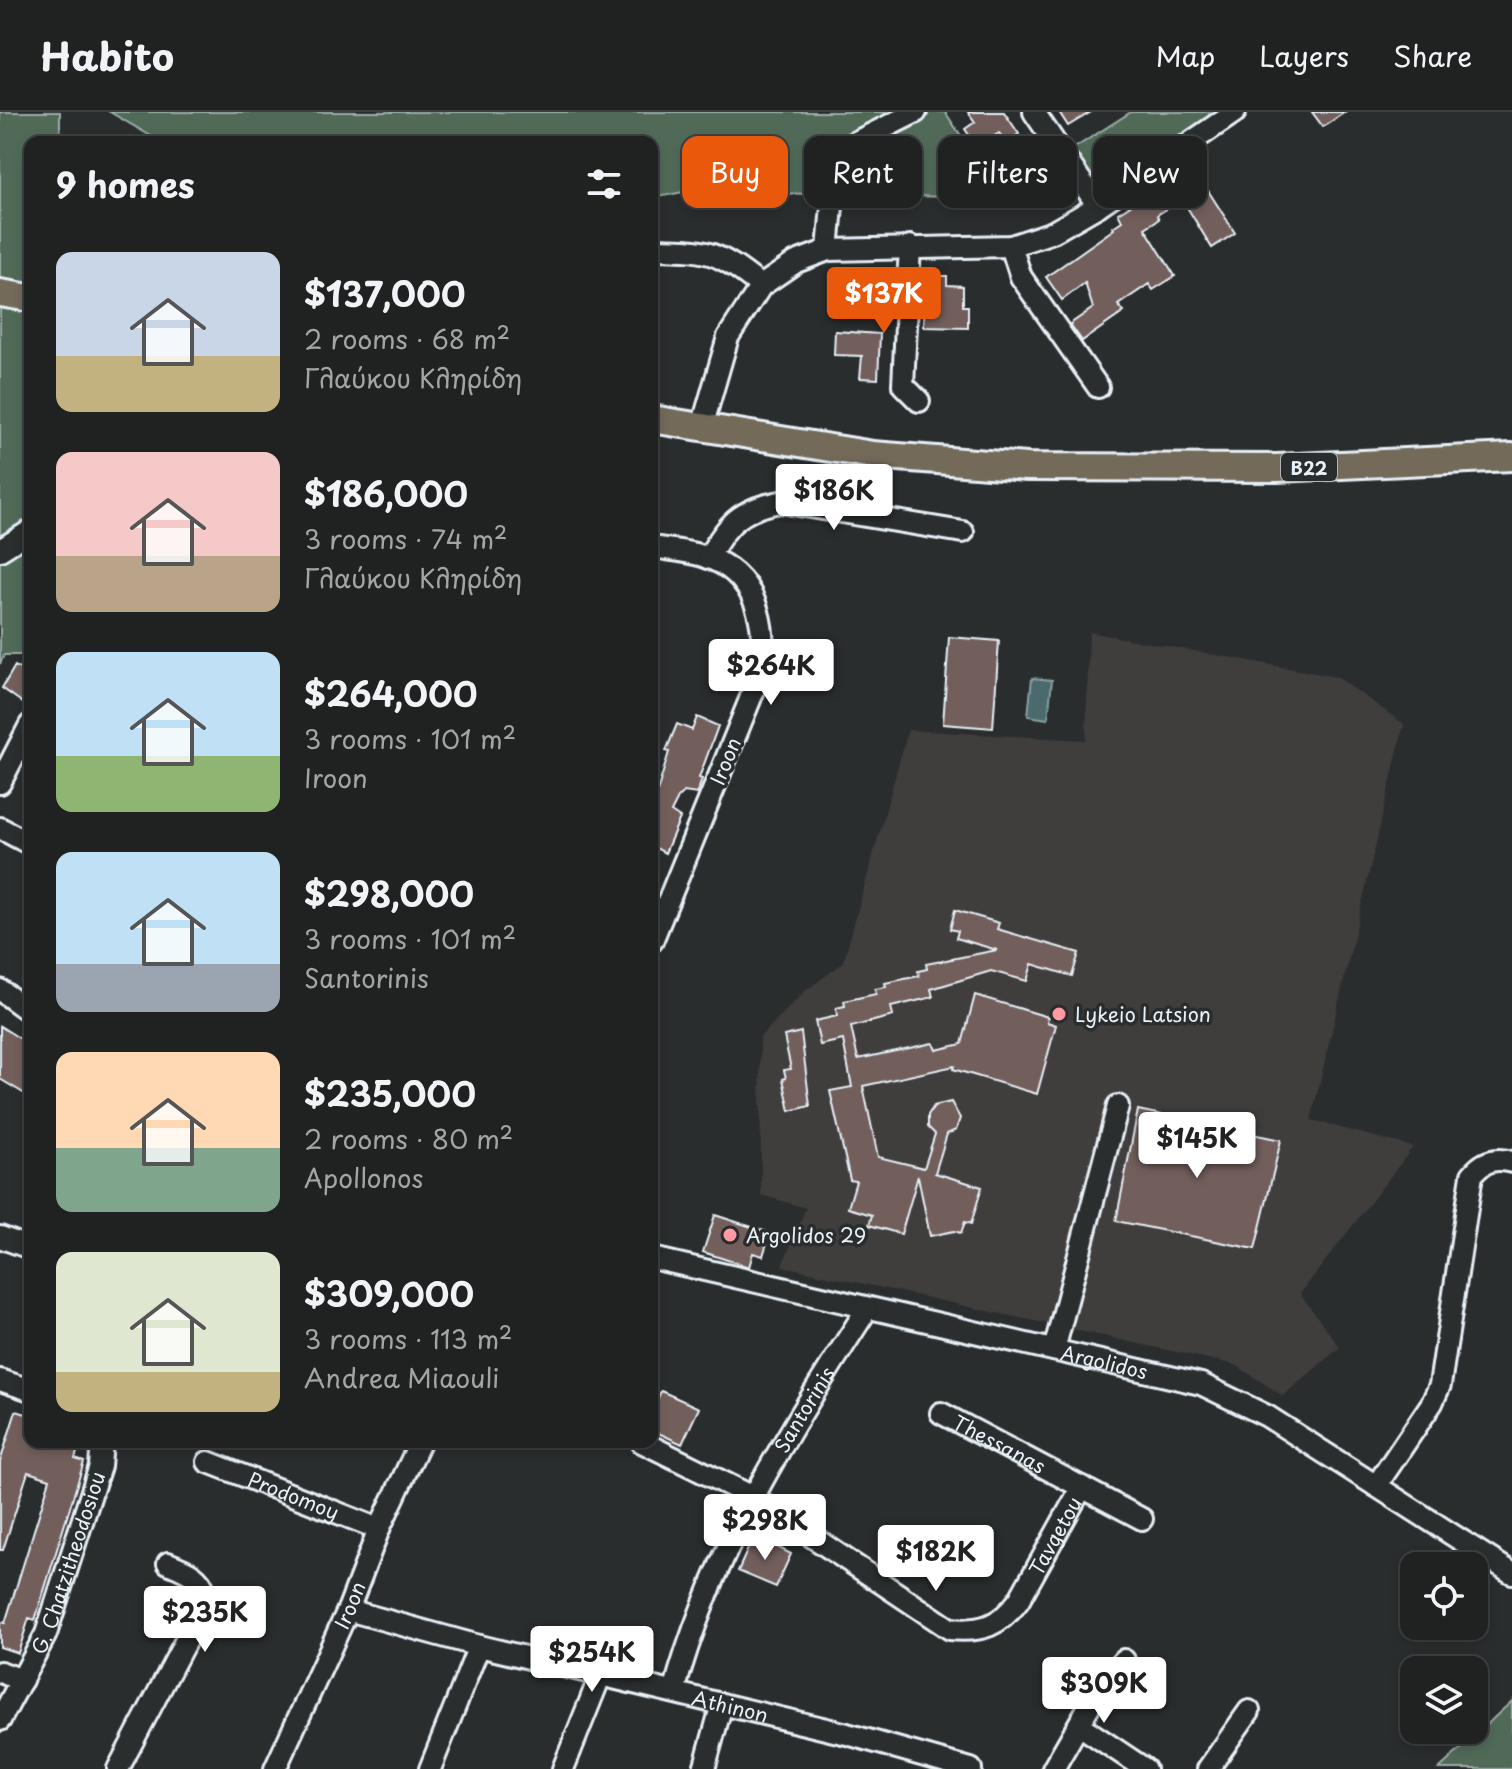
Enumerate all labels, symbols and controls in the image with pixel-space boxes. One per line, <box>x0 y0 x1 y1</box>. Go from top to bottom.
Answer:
text: Habito <box>40 27 174 84</box>
text: Map <box>1155 34 1215 77</box>
text: Layers <box>1259 34 1349 77</box>
text: Share <box>1393 34 1472 77</box>
chip: Buy <box>682 136 788 208</box>
chip: Rent <box>804 136 922 208</box>
chip: Filters <box>938 136 1077 208</box>
chip: New <box>1093 136 1207 208</box>
text: 9 homes <box>56 158 195 210</box>
icon: filters <box>582 162 626 206</box>
text: $137,000 <box>304 267 466 319</box>
pin: $137K <box>828 267 940 335</box>
text: $137K <box>845 273 923 312</box>
icon: home <box>120 284 216 380</box>
text: 2 rooms · 68 m² <box>304 319 510 358</box>
text: Γλαύκου Κληρίδη <box>304 358 522 397</box>
road number: B22 <box>1281 453 1337 481</box>
pin: $186K <box>778 464 890 532</box>
text: $186,000 <box>304 467 468 519</box>
text: $186K <box>794 470 874 509</box>
icon: home <box>120 484 216 580</box>
text: 3 rooms · 74 m² <box>304 519 508 558</box>
text: Γλαύκου Κληρίδη <box>304 558 522 597</box>
pin: $264K <box>715 639 827 707</box>
text: $264K <box>727 645 815 684</box>
text: $264,000 <box>304 667 477 719</box>
icon: home <box>120 684 216 780</box>
text: 3 rooms · 101 m² <box>304 719 516 758</box>
street label: Iroon <box>702 733 748 789</box>
text: Iroon <box>304 758 368 797</box>
text: $298,000 <box>304 867 474 919</box>
icon: home <box>120 884 216 980</box>
text: 3 rooms · 101 m² <box>304 919 516 958</box>
text: Santorinis <box>304 958 429 997</box>
place label: Lykeio Latsion <box>1075 999 1211 1029</box>
marker: Lykeio Latsion <box>1050 1005 1068 1023</box>
text: $235,000 <box>304 1067 476 1119</box>
icon: home <box>120 1084 216 1180</box>
pin: $145K <box>1141 1112 1253 1180</box>
text: $145K <box>1156 1118 1238 1157</box>
text: 2 rooms · 80 m² <box>304 1119 513 1158</box>
text: Apollonos <box>304 1158 423 1197</box>
place label: Argolidos 29 <box>746 1220 866 1250</box>
marker: Argolidos 29 <box>721 1226 739 1244</box>
text: $309,000 <box>304 1267 474 1319</box>
icon: home <box>120 1284 216 1380</box>
text: 3 rooms · 113 m² <box>304 1319 512 1358</box>
street label: Argolidos <box>1058 1337 1150 1386</box>
text: Andrea Miaouli <box>304 1358 499 1397</box>
street label: Santorinis <box>766 1361 842 1458</box>
street label: Thessanas <box>948 1407 1051 1481</box>
street label: Prodomoy <box>244 1464 344 1527</box>
street label: G. Chatzitheodosiou <box>23 1468 112 1660</box>
street label: Tavgetou <box>1021 1491 1089 1581</box>
pin: $298K <box>709 1494 821 1562</box>
text: $298K <box>722 1500 808 1539</box>
pin: $182K <box>880 1525 992 1593</box>
text: $182K <box>896 1531 976 1570</box>
map controls <box>1400 1552 1488 1744</box>
button: locate <box>1400 1552 1488 1640</box>
street label: Iroon <box>326 1577 373 1634</box>
pin: $235K <box>149 1586 261 1654</box>
text: $235K <box>162 1592 248 1631</box>
pin: $254K <box>536 1626 648 1694</box>
text: $254K <box>548 1632 636 1671</box>
button: layers <box>1400 1656 1488 1744</box>
pin: $309K <box>1048 1657 1160 1725</box>
text: $309K <box>1060 1663 1148 1702</box>
street label: Athinon <box>689 1682 771 1730</box>

